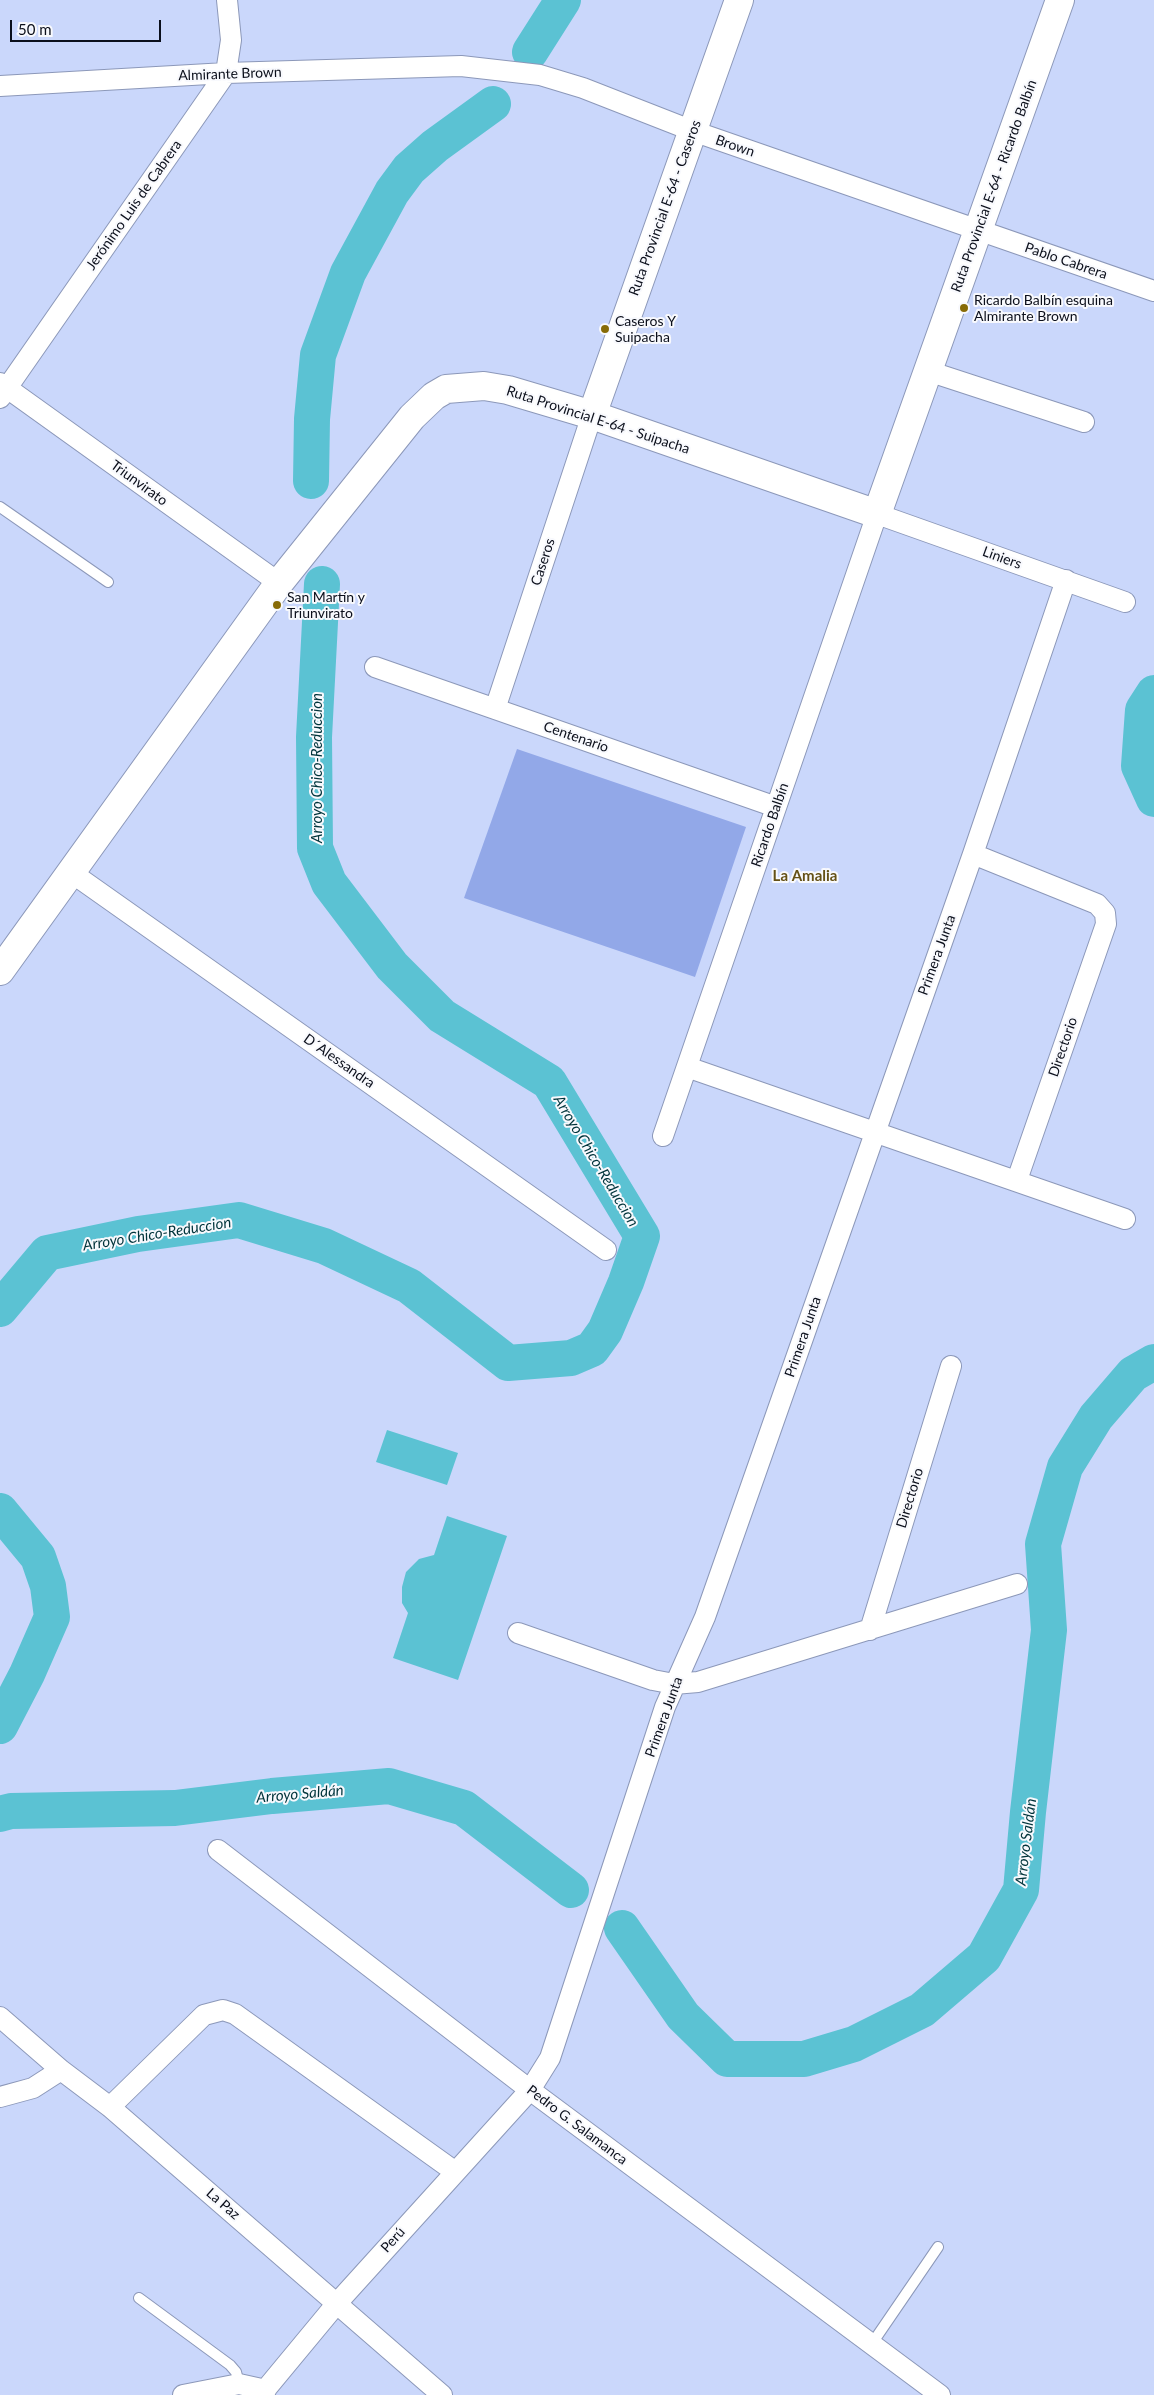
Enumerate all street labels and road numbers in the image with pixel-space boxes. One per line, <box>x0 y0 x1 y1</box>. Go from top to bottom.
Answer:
street label: Almirante Brown <box>178 64 282 84</box>
street label: Ruta Provincial E-64 - Ricardo Balbín <box>948 77 1040 295</box>
street label: Ruta Provincial E-64 - Caseros <box>625 118 705 298</box>
street label: Brown <box>713 131 757 161</box>
street label: Jerónimo Luis de Cabrera <box>83 137 185 273</box>
street label: Pablo Cabrera <box>1023 239 1109 283</box>
street label: Ruta Provincial E-64 - Suipacha <box>504 382 692 458</box>
street label: Triunvirato <box>107 457 171 509</box>
street label: Caseros <box>528 536 558 588</box>
street label: Liniers <box>980 543 1024 573</box>
street label: Centenario <box>541 718 611 756</box>
street label: Ricardo Balbín <box>748 781 792 869</box>
street label: Primera Junta <box>915 912 959 998</box>
street label: Directorio <box>1045 1015 1081 1079</box>
street label: D´Alessandra <box>300 1030 378 1092</box>
street label: Primera Junta <box>781 1294 825 1380</box>
street label: Directorio <box>893 1466 927 1530</box>
street label: Primera Junta <box>642 1674 686 1760</box>
street label: Pedro G. Salamanca <box>523 2082 631 2168</box>
street label: La Paz <box>203 2185 243 2223</box>
street label: Perú <box>377 2224 409 2256</box>

